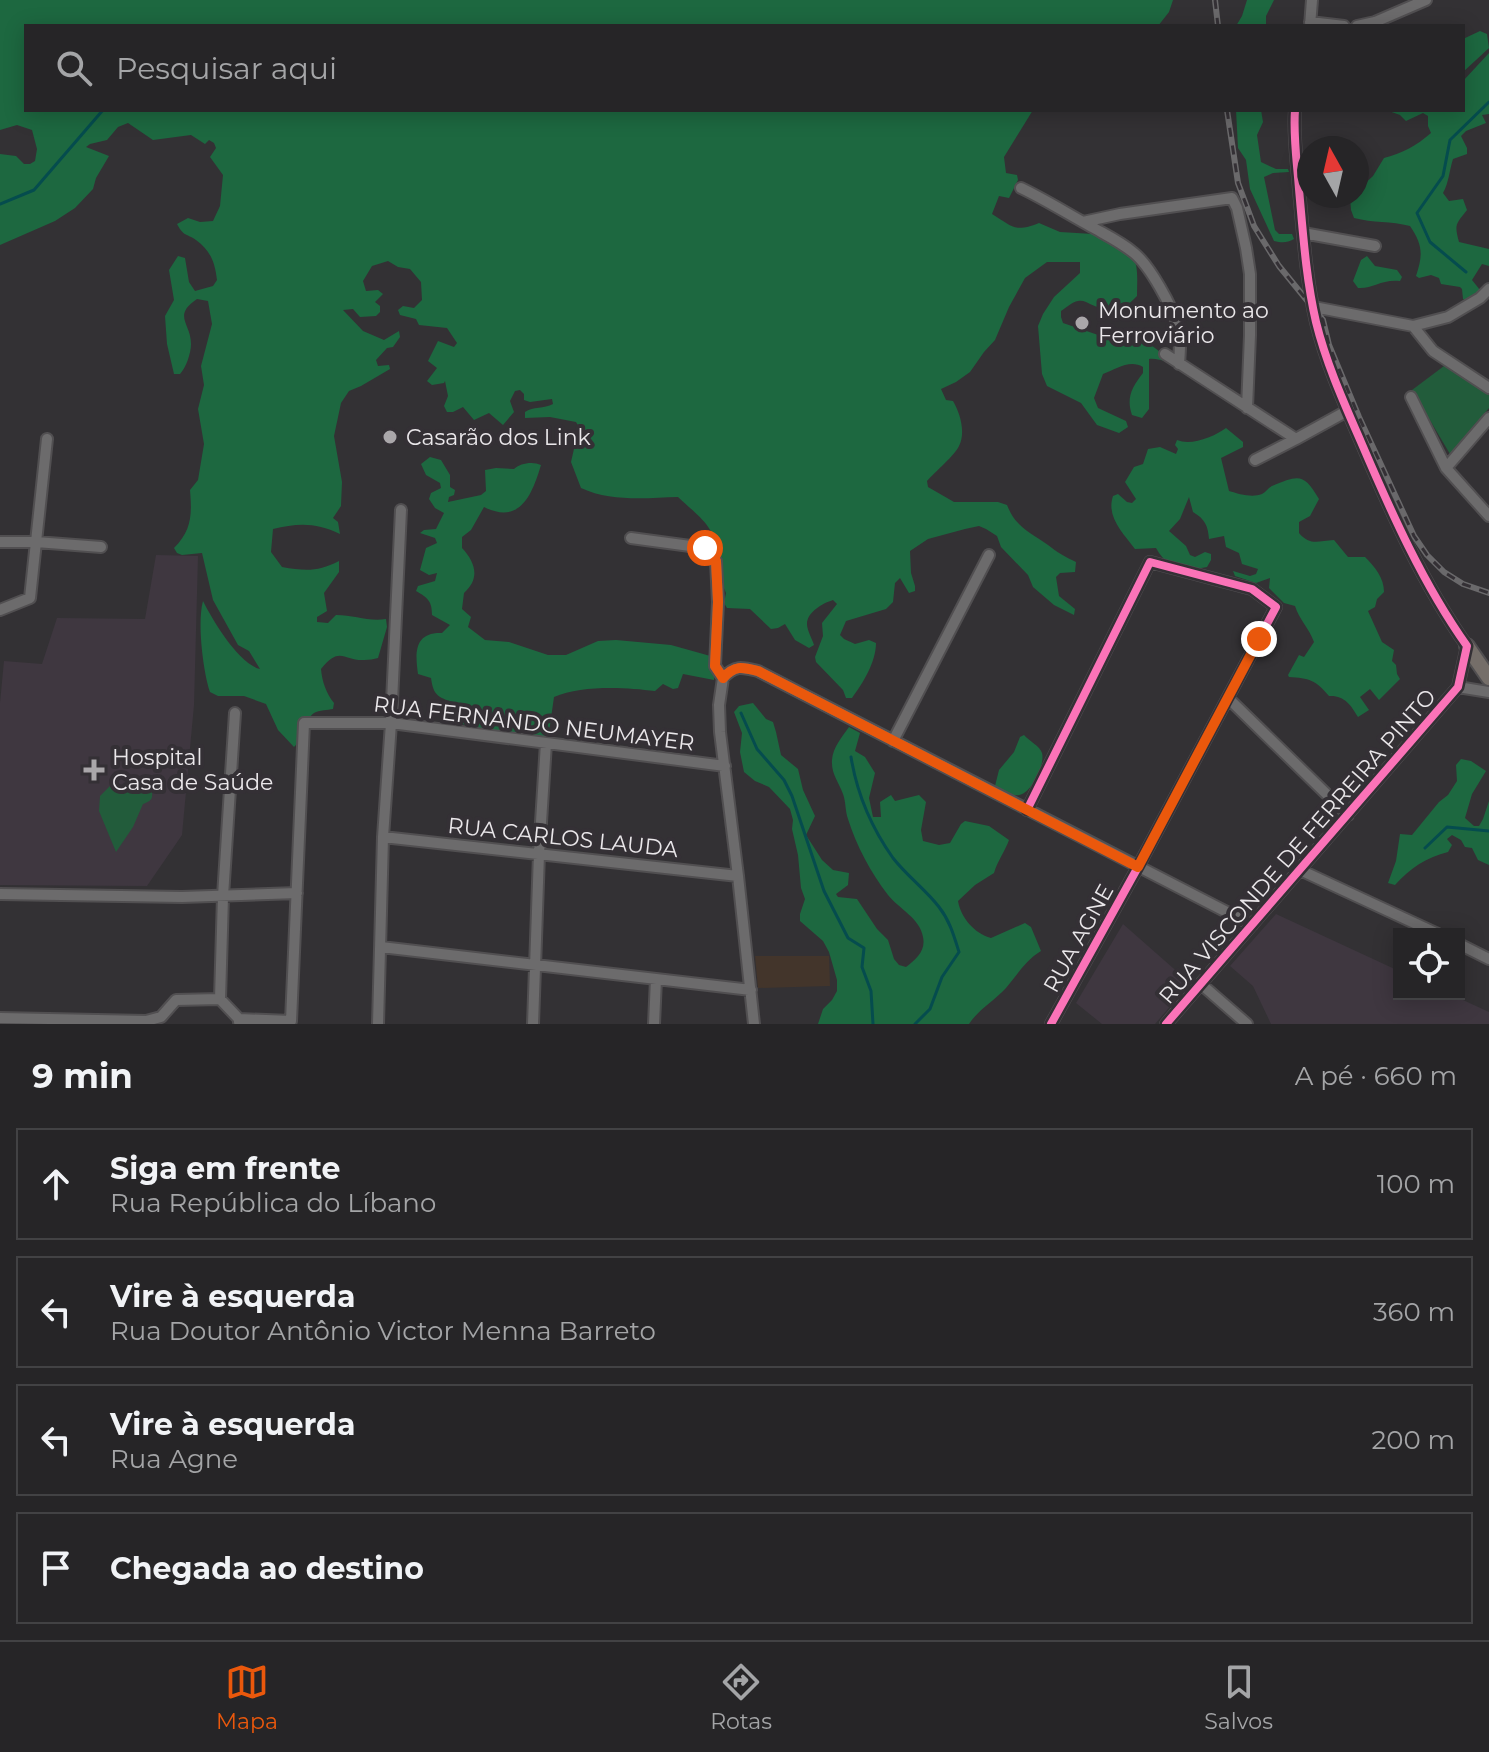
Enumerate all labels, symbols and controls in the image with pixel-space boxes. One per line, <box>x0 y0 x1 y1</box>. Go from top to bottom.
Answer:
search box <box>24 24 1465 112</box>
icon: search <box>52 46 96 90</box>
text: Pesquisar aqui <box>116 50 337 87</box>
north arrow <box>1297 136 1369 208</box>
place label: Monumento ao Ferroviário <box>1098 297 1269 349</box>
marker: Monumento ao Ferroviário <box>1073 314 1091 332</box>
place label: Casarão dos Link <box>406 424 592 451</box>
marker: Casarão dos Link <box>381 428 399 446</box>
route start <box>687 530 723 566</box>
route end <box>1241 621 1277 657</box>
street label: RUA VISCONDE DE FERREIRA PINTO <box>1153 683 1442 1009</box>
street label: RUA FERNANDO NEUMAYER <box>372 690 696 757</box>
place label: Hospital Casa de Saúde <box>112 744 273 796</box>
marker: Hospital Casa de Saúde <box>83 759 105 781</box>
street label: RUA CARLOS LAUDA <box>446 812 680 863</box>
street label: RUA AGNE <box>1038 879 1119 997</box>
map controls <box>1393 928 1465 1000</box>
button: locate <box>1393 928 1465 1000</box>
text: 9 min <box>32 1055 133 1097</box>
text: A pé · 660 m <box>1295 1060 1457 1092</box>
text: Siga em frente <box>110 1150 340 1187</box>
icon: ahead <box>34 1162 78 1206</box>
text: 100 m <box>1377 1168 1455 1200</box>
text: Rua República do Líbano <box>110 1187 436 1219</box>
text: Vire à esquerda <box>110 1278 355 1315</box>
icon: left <box>34 1290 78 1334</box>
text: 360 m <box>1373 1296 1455 1328</box>
text: Rua Doutor Antônio Victor Menna Barreto <box>110 1315 656 1347</box>
text: Vire à esquerda <box>110 1406 355 1443</box>
icon: left <box>34 1418 78 1462</box>
text: 200 m <box>1371 1424 1455 1456</box>
text: Rua Agne <box>110 1443 238 1475</box>
icon: arrive <box>34 1546 78 1590</box>
text: Chegada ao destino <box>110 1550 424 1587</box>
tab: Mapa <box>216 1660 278 1735</box>
tab: Rotas <box>710 1660 772 1735</box>
tab: Salvos <box>1204 1660 1273 1735</box>

